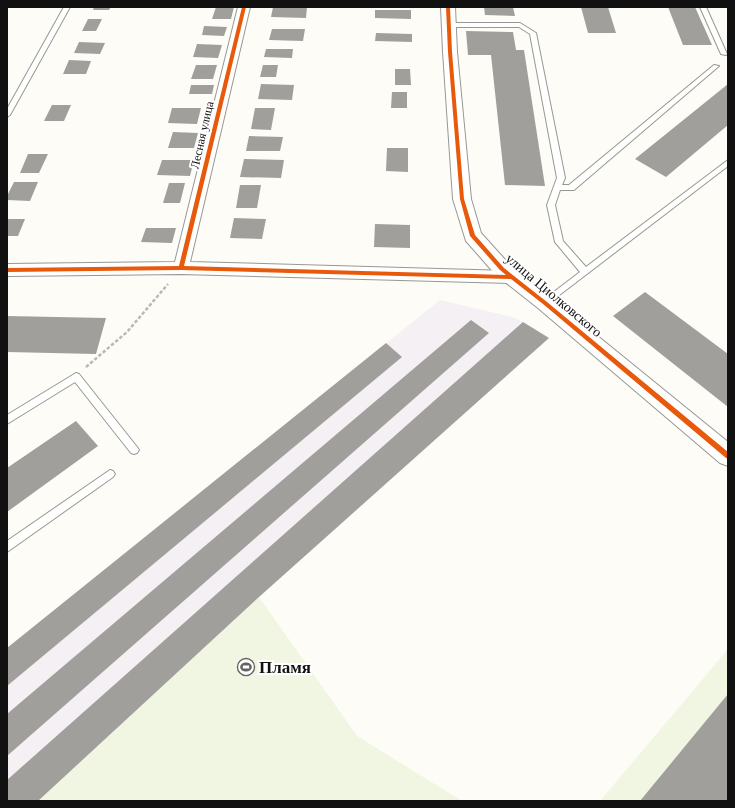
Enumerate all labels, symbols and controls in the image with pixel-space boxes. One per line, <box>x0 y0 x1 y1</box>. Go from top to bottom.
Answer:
street label: Лесная улица <box>187 99 217 170</box>
street label: улица Циолковского <box>503 251 605 340</box>
sports icon: Пламя <box>236 657 256 677</box>
place label: Пламя <box>259 658 311 677</box>

